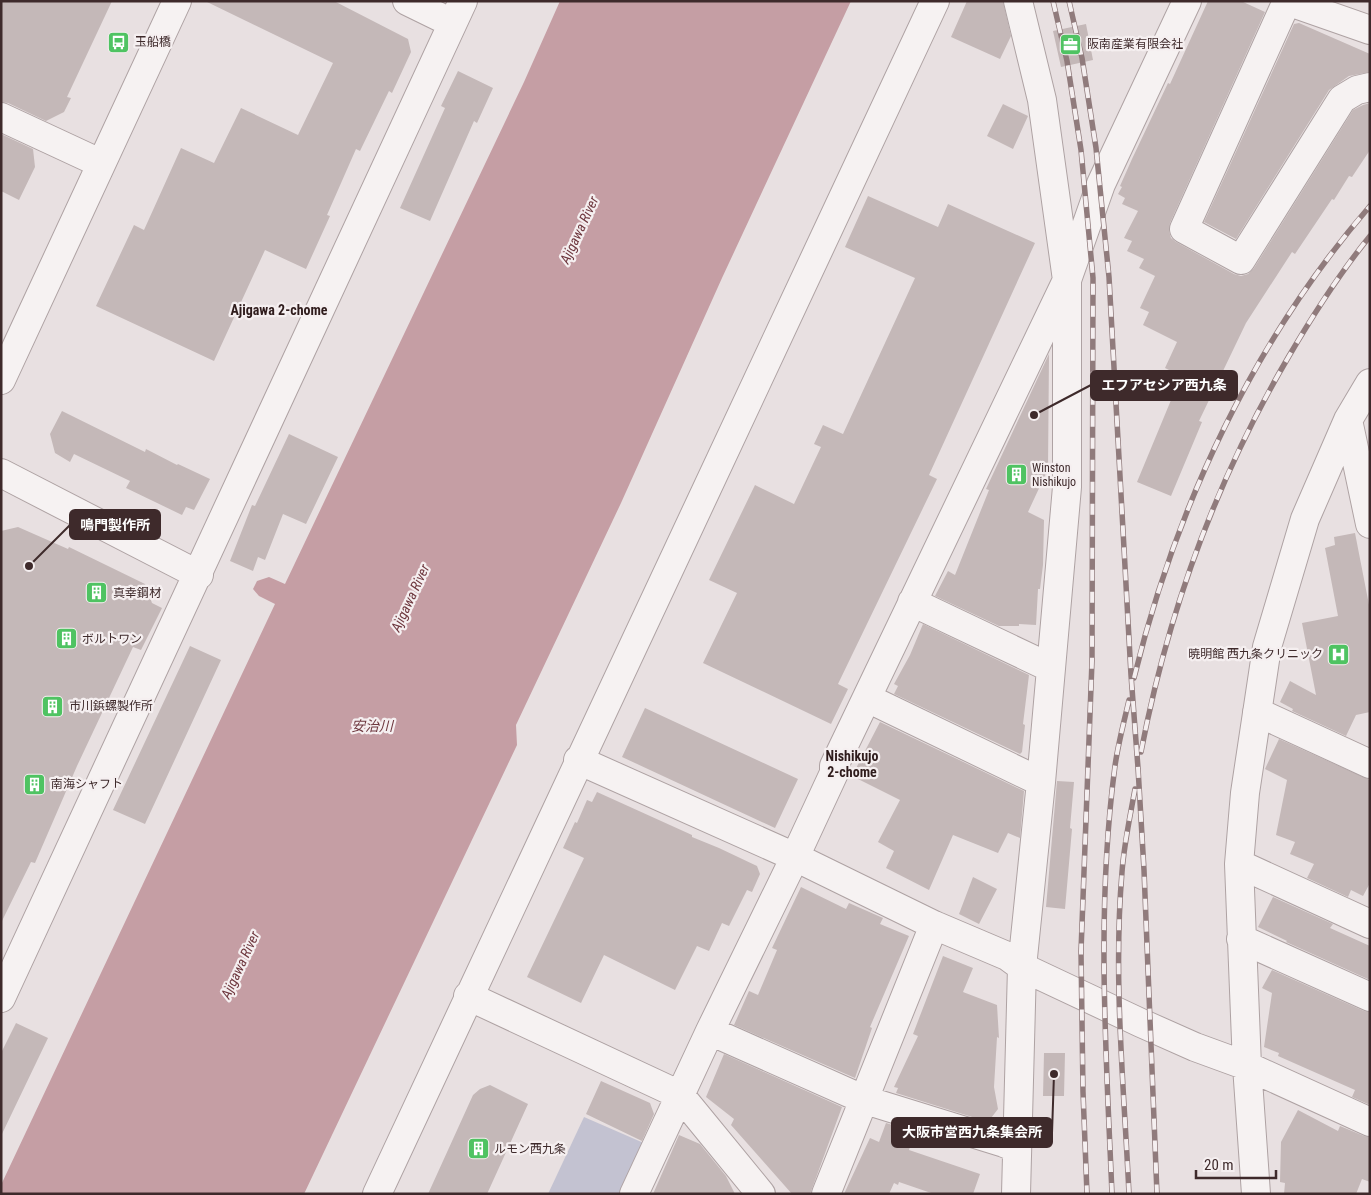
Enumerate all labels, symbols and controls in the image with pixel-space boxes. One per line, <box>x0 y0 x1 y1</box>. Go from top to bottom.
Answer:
bus stop icon: 玉船橋 <box>107 30 131 54</box>
office icon: 阪南産業有限会社 <box>1059 32 1083 56</box>
place label: 玉船橋 <box>135 35 171 49</box>
place label: 阪南産業有限会社 <box>1087 37 1183 51</box>
water label: Ajigawa River <box>556 193 602 267</box>
district label: Ajigawa 2-chome <box>230 302 328 318</box>
callout: エフアセシア西九条 <box>1091 371 1237 400</box>
text: エフアセシア西九条 <box>1101 377 1227 393</box>
place label: Winston Nishikujo <box>1032 461 1076 489</box>
building icon: Winston Nishikujo <box>1004 463 1028 487</box>
callout: 鳴門製作所 <box>70 510 160 539</box>
text: 鳴門製作所 <box>80 517 150 533</box>
water label: Ajigawa River <box>387 561 433 635</box>
building icon: 真幸鋼材 <box>85 581 109 605</box>
place label: 真幸鋼材 <box>113 586 161 600</box>
building icon: ボルトワン <box>54 627 78 651</box>
place label: ボルトワン <box>82 632 142 646</box>
hospital icon: 暁明館 西九条クリニック <box>1327 642 1351 666</box>
place label: 暁明館 西九条クリニック <box>1188 647 1323 661</box>
building icon: 市川鋲螺製作所 <box>41 694 65 718</box>
place label: 市川鋲螺製作所 <box>69 699 153 713</box>
water label: 安治川 <box>351 718 395 734</box>
district label: Nishikujo 2-chome <box>826 748 878 780</box>
building icon: 南海シャフト <box>23 772 47 796</box>
place label: 南海シャフト <box>51 777 123 791</box>
water label: Ajigawa River <box>217 928 263 1002</box>
callout: 大阪市営西九条集会所 <box>892 1118 1052 1147</box>
text: 大阪市営西九条集会所 <box>902 1124 1042 1140</box>
building icon: ルモン西九条 <box>466 1137 490 1161</box>
place label: ルモン西九条 <box>494 1142 566 1156</box>
scale bar <box>1196 1148 1276 1180</box>
text: 20 m <box>1204 1156 1234 1174</box>

